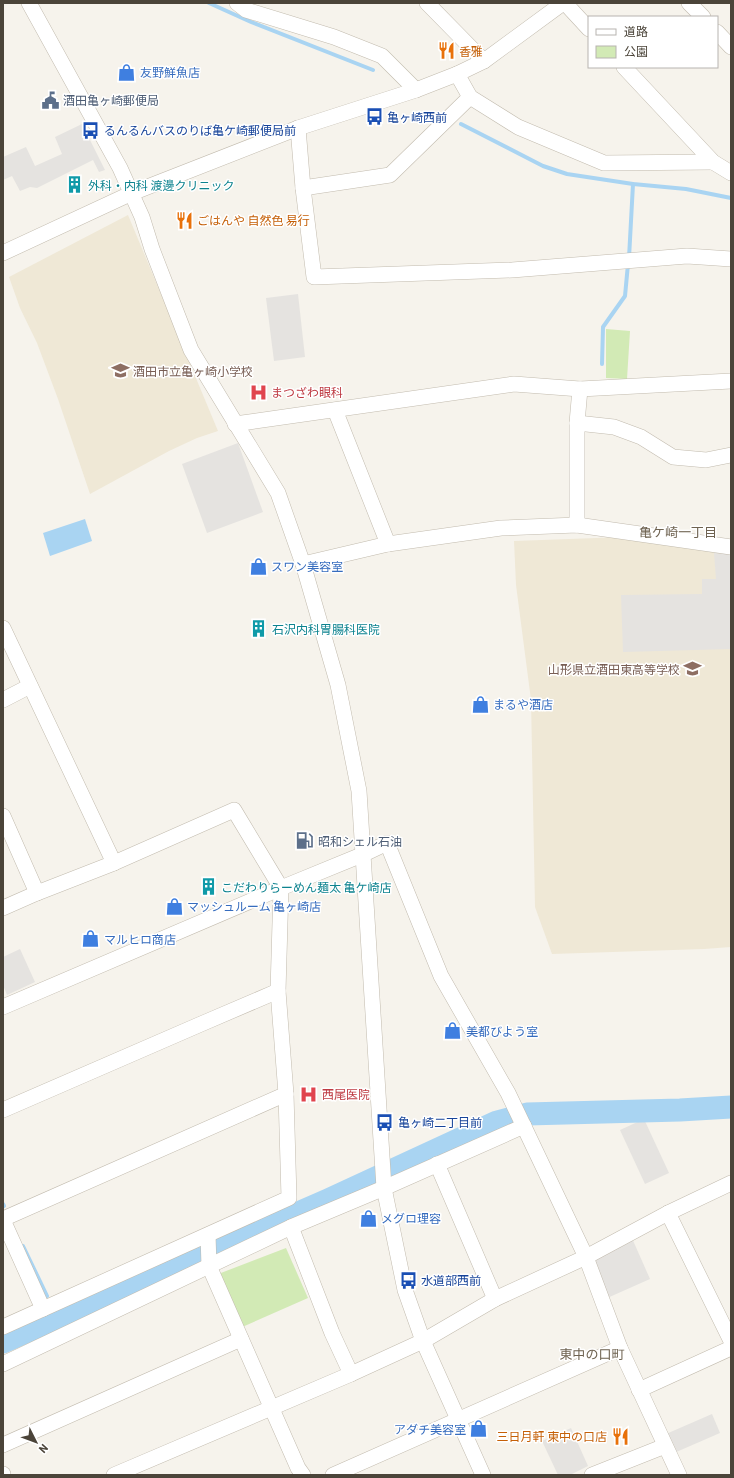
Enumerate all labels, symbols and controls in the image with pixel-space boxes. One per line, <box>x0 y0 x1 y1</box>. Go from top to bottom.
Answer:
legend <box>588 16 718 68</box>
text: 道路 <box>624 24 648 38</box>
restaurant icon: 香雅 <box>436 41 456 61</box>
place label: 香雅 <box>459 44 483 58</box>
text: 公園 <box>624 44 648 58</box>
shop icon: 友野鮮魚店 <box>117 62 137 82</box>
place label: 友野鮮魚店 <box>140 65 200 79</box>
public building icon: 酒田亀ヶ崎郵便局 <box>40 90 60 110</box>
place label: 酒田亀ヶ崎郵便局 <box>63 93 159 107</box>
bus stop icon: 亀ヶ崎西前 <box>364 107 384 127</box>
place label: 亀ヶ崎西前 <box>387 110 447 124</box>
bus stop icon: るんるんバスのりば亀ケ崎郵便局前 <box>81 120 101 140</box>
place label: るんるんバスのりば亀ケ崎郵便局前 <box>104 123 296 137</box>
building icon: 外科・内科 渡邊クリニック <box>65 175 85 195</box>
place label: 外科・内科 渡邊クリニック <box>88 178 234 192</box>
restaurant icon: ごはんや 自然色 易行 <box>174 210 194 230</box>
place label: ごはんや 自然色 易行 <box>197 213 310 227</box>
school or university icon: 酒田市立亀ヶ崎小学校 <box>110 361 130 381</box>
place label: 酒田市立亀ヶ崎小学校 <box>133 364 253 378</box>
hospital icon: まつざわ眼科 <box>248 382 268 402</box>
place label: まつざわ眼科 <box>271 385 343 399</box>
district label: 亀ケ崎一丁目 <box>639 524 717 540</box>
shop icon: スワン美容室 <box>248 556 268 576</box>
place label: スワン美容室 <box>271 559 343 573</box>
building icon: 石沢内科胃腸科医院 <box>249 619 269 639</box>
place label: 石沢内科胃腸科医院 <box>272 622 380 636</box>
school or university icon: 山形県立酒田東高等学校 <box>683 659 703 679</box>
place label: 山形県立酒田東高等学校 <box>548 662 680 676</box>
shop icon: まるや酒店 <box>470 694 490 714</box>
place label: まるや酒店 <box>493 697 553 711</box>
fuel station icon: 昭和シェル石油 <box>295 831 315 851</box>
place label: 昭和シェル石油 <box>318 834 402 848</box>
building icon: こだわりらーめん麺太 亀ケ崎店 <box>198 877 218 897</box>
place label: こだわりらーめん麺太 亀ケ崎店 <box>221 880 391 894</box>
shop icon: マッシュルーム 亀ヶ崎店 <box>164 896 184 916</box>
place label: マッシュルーム 亀ヶ崎店 <box>187 899 321 913</box>
shop icon: マルヒロ商店 <box>81 929 101 949</box>
place label: マルヒロ商店 <box>104 932 176 946</box>
shop icon: 美都びよう室 <box>443 1021 463 1041</box>
place label: 美都びよう室 <box>466 1024 538 1038</box>
hospital icon: 西尾医院 <box>299 1084 319 1104</box>
place label: 西尾医院 <box>322 1087 370 1101</box>
bus stop icon: 亀ヶ崎二丁目前 <box>375 1112 395 1132</box>
place label: 亀ヶ崎二丁目前 <box>398 1115 482 1129</box>
shop icon: メグロ理容 <box>358 1208 378 1228</box>
place label: メグロ理容 <box>381 1211 441 1225</box>
bus stop icon: 水道部西前 <box>398 1270 418 1290</box>
place label: 水道部西前 <box>421 1273 481 1287</box>
district label: 東中の口町 <box>559 1346 625 1362</box>
shop icon: アダチ美容室 <box>469 1419 489 1439</box>
north arrow <box>16 1422 56 1462</box>
place label: アダチ美容室 <box>394 1422 466 1436</box>
restaurant icon: 三日月軒 東中の口店 <box>610 1426 630 1446</box>
place label: 三日月軒 東中の口店 <box>497 1429 607 1443</box>
text: N <box>37 1442 51 1456</box>

